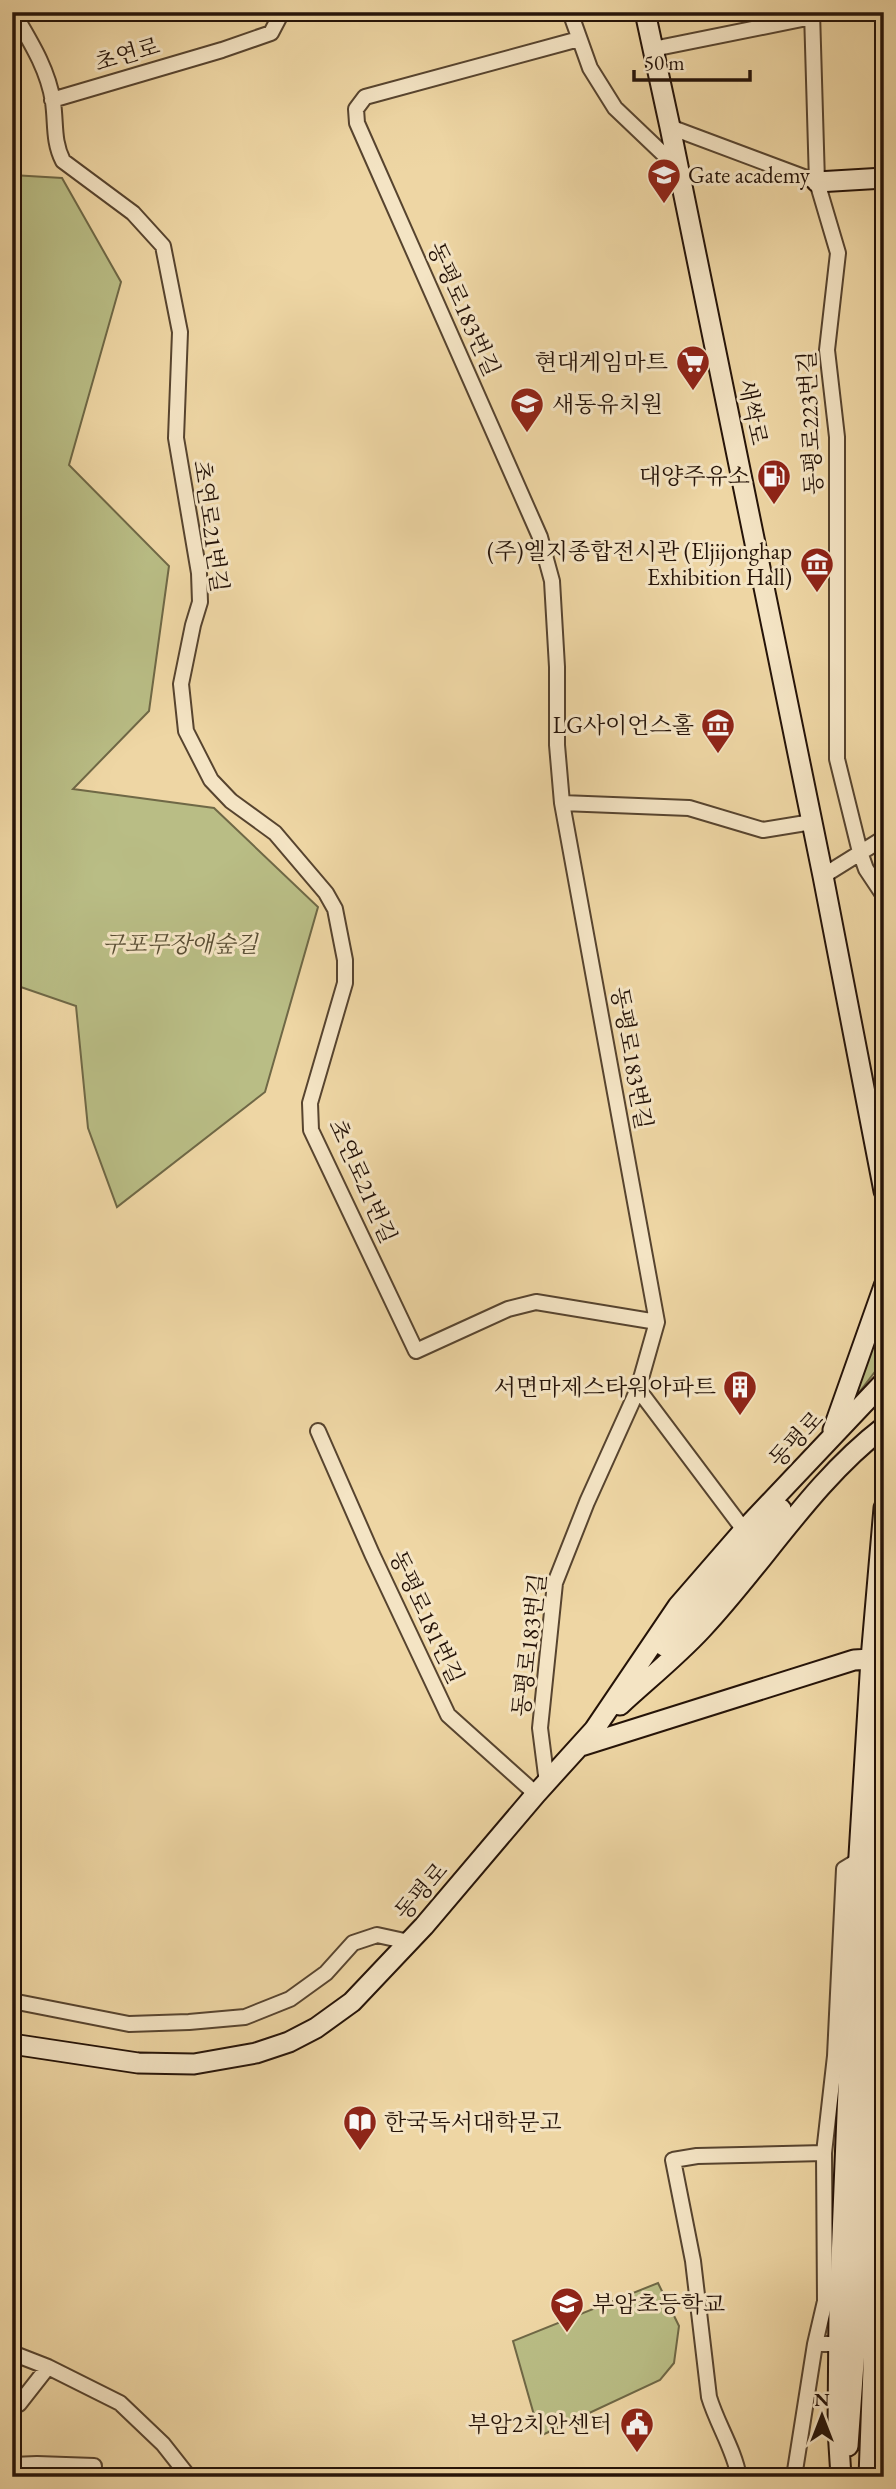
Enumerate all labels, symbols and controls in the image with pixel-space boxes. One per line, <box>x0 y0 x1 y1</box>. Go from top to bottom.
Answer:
street label: 초연로 <box>91 30 163 78</box>
scale bar <box>634 38 749 82</box>
text: 50 m <box>644 49 685 76</box>
school or university icon: Gate academy <box>645 156 683 205</box>
place label: Gate academy <box>688 160 811 190</box>
street label: 동평로183번길 <box>421 237 507 381</box>
supermarket icon: 현대게임마트 <box>674 343 712 392</box>
place label: 현대게임마트 <box>535 347 668 377</box>
street label: 동평로223번길 <box>791 350 829 496</box>
street label: 새싹로 <box>731 376 775 448</box>
school or university icon: 새동유치원 <box>508 385 546 434</box>
place label: 새동유치원 <box>552 389 663 419</box>
fuel station icon: 대양주유소 <box>755 457 793 506</box>
street label: 초연로21번길 <box>187 458 235 594</box>
place label: 대양주유소 <box>639 461 750 491</box>
place label: (주)엘지종합전시관 (Eljijonghap Exhibition Hall) <box>487 536 792 592</box>
museum icon: (주)엘지종합전시관 (Eljijonghap Exhibition Hall) <box>798 545 836 594</box>
museum icon: LG사이언스홀 <box>699 706 737 755</box>
place label: LG사이언스홀 <box>553 710 694 740</box>
park label: 구포무장애숲길 <box>102 929 260 959</box>
street label: 동평로183번길 <box>605 984 659 1132</box>
street label: 초연로21번길 <box>322 1114 404 1248</box>
building icon: 서면마제스타워아파트 <box>721 1368 759 1417</box>
place label: 서면마제스타워아파트 <box>494 1372 716 1402</box>
street label: 동평로 <box>762 1404 830 1474</box>
street label: 동평로181번길 <box>383 1545 471 1689</box>
street label: 동평로183번길 <box>505 1572 553 1718</box>
street label: 동평로 <box>388 1856 454 1926</box>
library icon: 한국독서대학문고 <box>341 2103 379 2152</box>
place label: 한국독서대학문고 <box>384 2107 562 2137</box>
school or university icon: 부암초등학교 <box>548 2285 586 2334</box>
place label: 부암초등학교 <box>592 2289 725 2319</box>
north arrow <box>788 2380 858 2450</box>
text: N <box>814 2387 830 2412</box>
public building icon: 부암2치안센터 <box>618 2405 656 2454</box>
place label: 부암2치안센터 <box>468 2409 612 2439</box>

